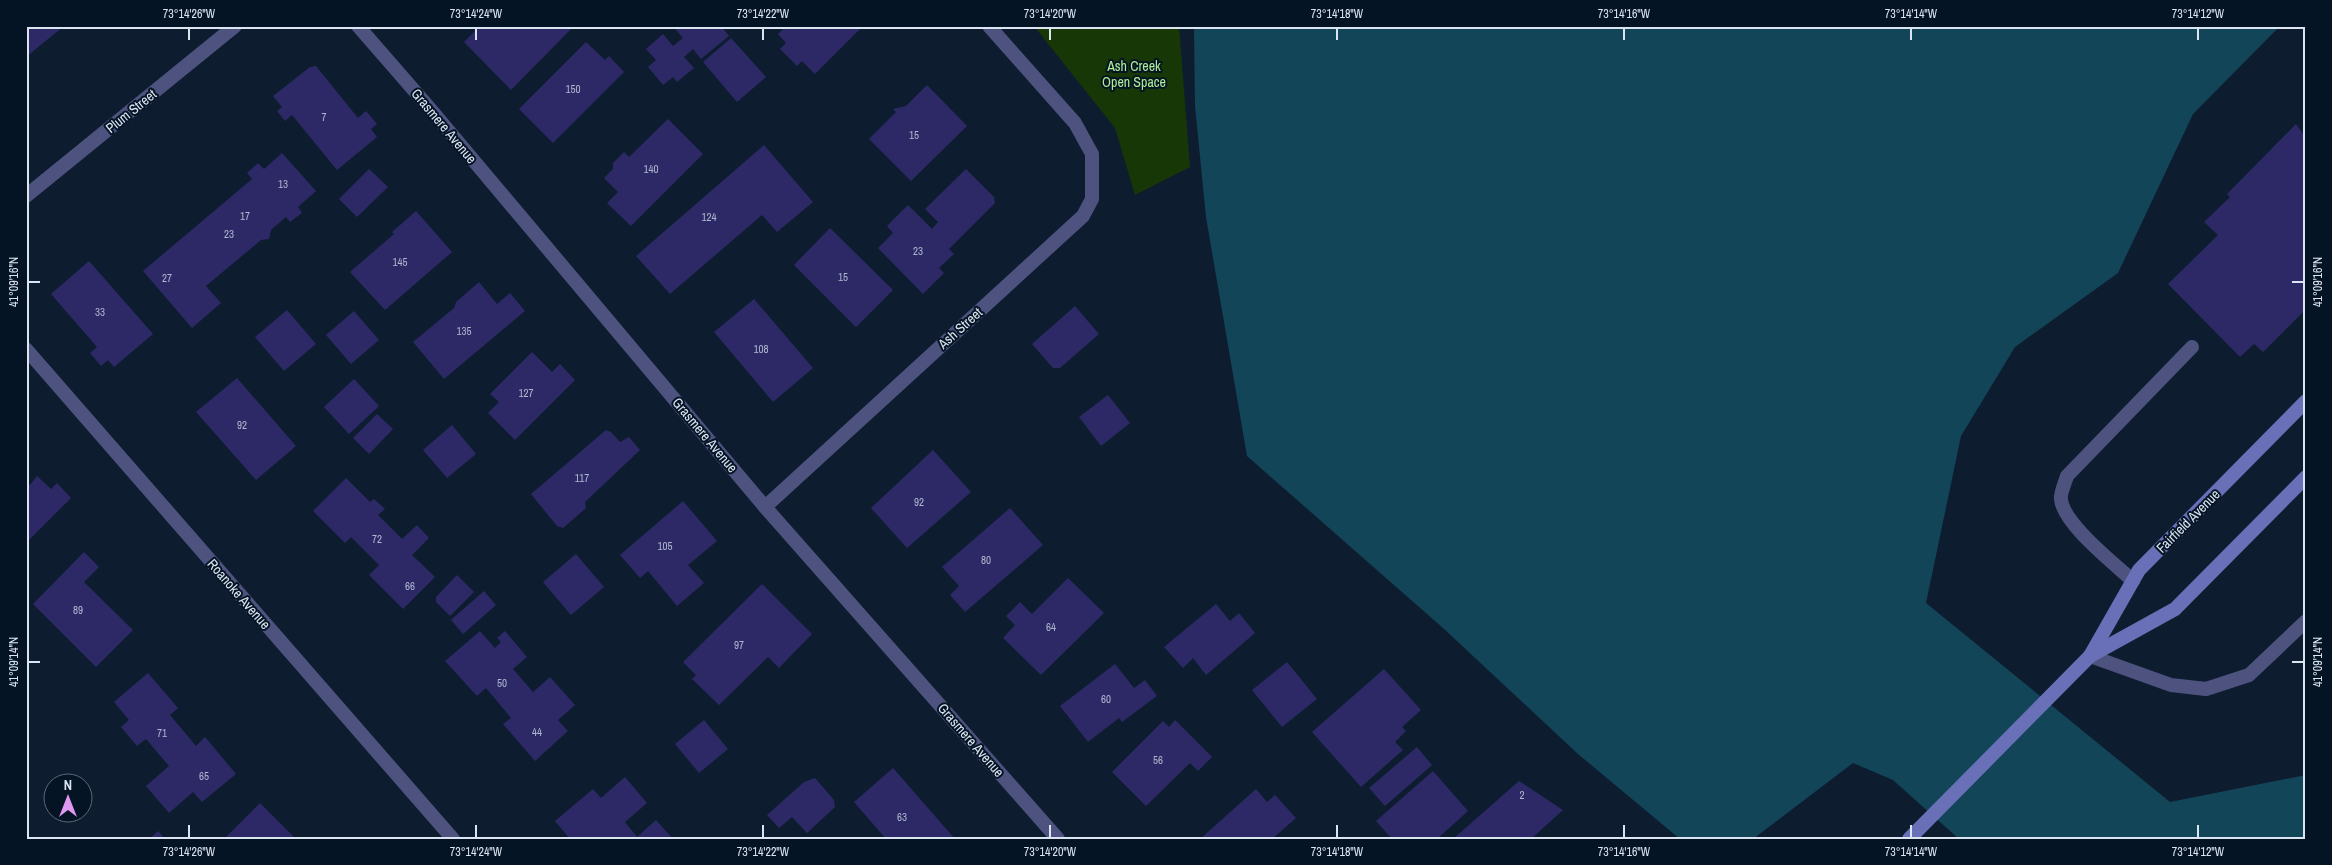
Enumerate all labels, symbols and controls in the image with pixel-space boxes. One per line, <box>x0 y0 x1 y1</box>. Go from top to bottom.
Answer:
text: 73°14'26"W <box>163 6 216 22</box>
text: 73°14'24"W <box>450 6 503 22</box>
text: 73°14'22"W <box>737 6 790 22</box>
text: 73°14'20"W <box>1024 6 1077 22</box>
text: 73°14'18"W <box>1311 6 1364 22</box>
text: 73°14'16"W <box>1598 6 1651 22</box>
text: 73°14'14"W <box>1885 6 1938 22</box>
text: 73°14'12"W <box>2172 6 2225 22</box>
park label: Ash Creek Open Space <box>1102 57 1166 91</box>
house number: 150 <box>565 82 581 96</box>
street label: Plum Street <box>102 85 160 137</box>
street label: Grasmere Avenue <box>407 85 481 167</box>
house number: 7 <box>321 110 327 124</box>
house number: 15 <box>909 128 919 142</box>
house number: 140 <box>643 162 659 176</box>
house number: 13 <box>278 177 288 191</box>
house number: 17 <box>240 209 250 223</box>
house number: 124 <box>701 210 717 224</box>
house number: 23 <box>224 227 234 241</box>
house number: 23 <box>913 244 923 258</box>
house number: 145 <box>392 255 408 269</box>
text: 41°09'16"N <box>6 257 22 307</box>
text: 41°09'16"N <box>2310 257 2326 307</box>
house number: 15 <box>838 270 848 284</box>
house number: 27 <box>162 271 172 285</box>
street label: Ash Street <box>933 303 986 353</box>
house number: 33 <box>95 305 105 319</box>
house number: 135 <box>456 324 472 338</box>
house number: 108 <box>753 342 769 356</box>
house number: 127 <box>518 386 534 400</box>
street label: Grasmere Avenue <box>668 394 742 476</box>
house number: 92 <box>237 418 247 432</box>
house number: 117 <box>575 471 589 485</box>
street label: Fairfield Avenue <box>2152 485 2224 557</box>
house number: 92 <box>914 495 924 509</box>
house number: 72 <box>372 532 382 546</box>
house number: 105 <box>657 539 673 553</box>
house number: 80 <box>981 553 991 567</box>
street label: Roanoke Avenue <box>204 555 274 633</box>
house number: 66 <box>405 579 415 593</box>
house number: 89 <box>73 603 83 617</box>
house number: 64 <box>1046 620 1056 634</box>
text: 41°09'14"N <box>6 637 22 687</box>
text: 41°09'14"N <box>2310 637 2326 687</box>
house number: 97 <box>734 638 744 652</box>
house number: 50 <box>497 676 507 690</box>
house number: 60 <box>1101 692 1111 706</box>
street label: Grasmere Avenue <box>934 699 1008 781</box>
house number: 44 <box>532 725 542 739</box>
house number: 71 <box>157 726 167 740</box>
house number: 56 <box>1153 753 1163 767</box>
house number: 65 <box>199 769 209 783</box>
north arrow <box>42 772 92 822</box>
text: N <box>64 776 72 794</box>
house number: 2 <box>1519 788 1525 802</box>
house number: 63 <box>897 810 907 824</box>
text: 73°14'26"W <box>163 844 216 860</box>
text: 73°14'24"W <box>450 844 503 860</box>
text: 73°14'22"W <box>737 844 790 860</box>
text: 73°14'20"W <box>1024 844 1077 860</box>
text: 73°14'18"W <box>1311 844 1364 860</box>
text: 73°14'16"W <box>1598 844 1651 860</box>
text: 73°14'14"W <box>1885 844 1938 860</box>
text: 73°14'12"W <box>2172 844 2225 860</box>

